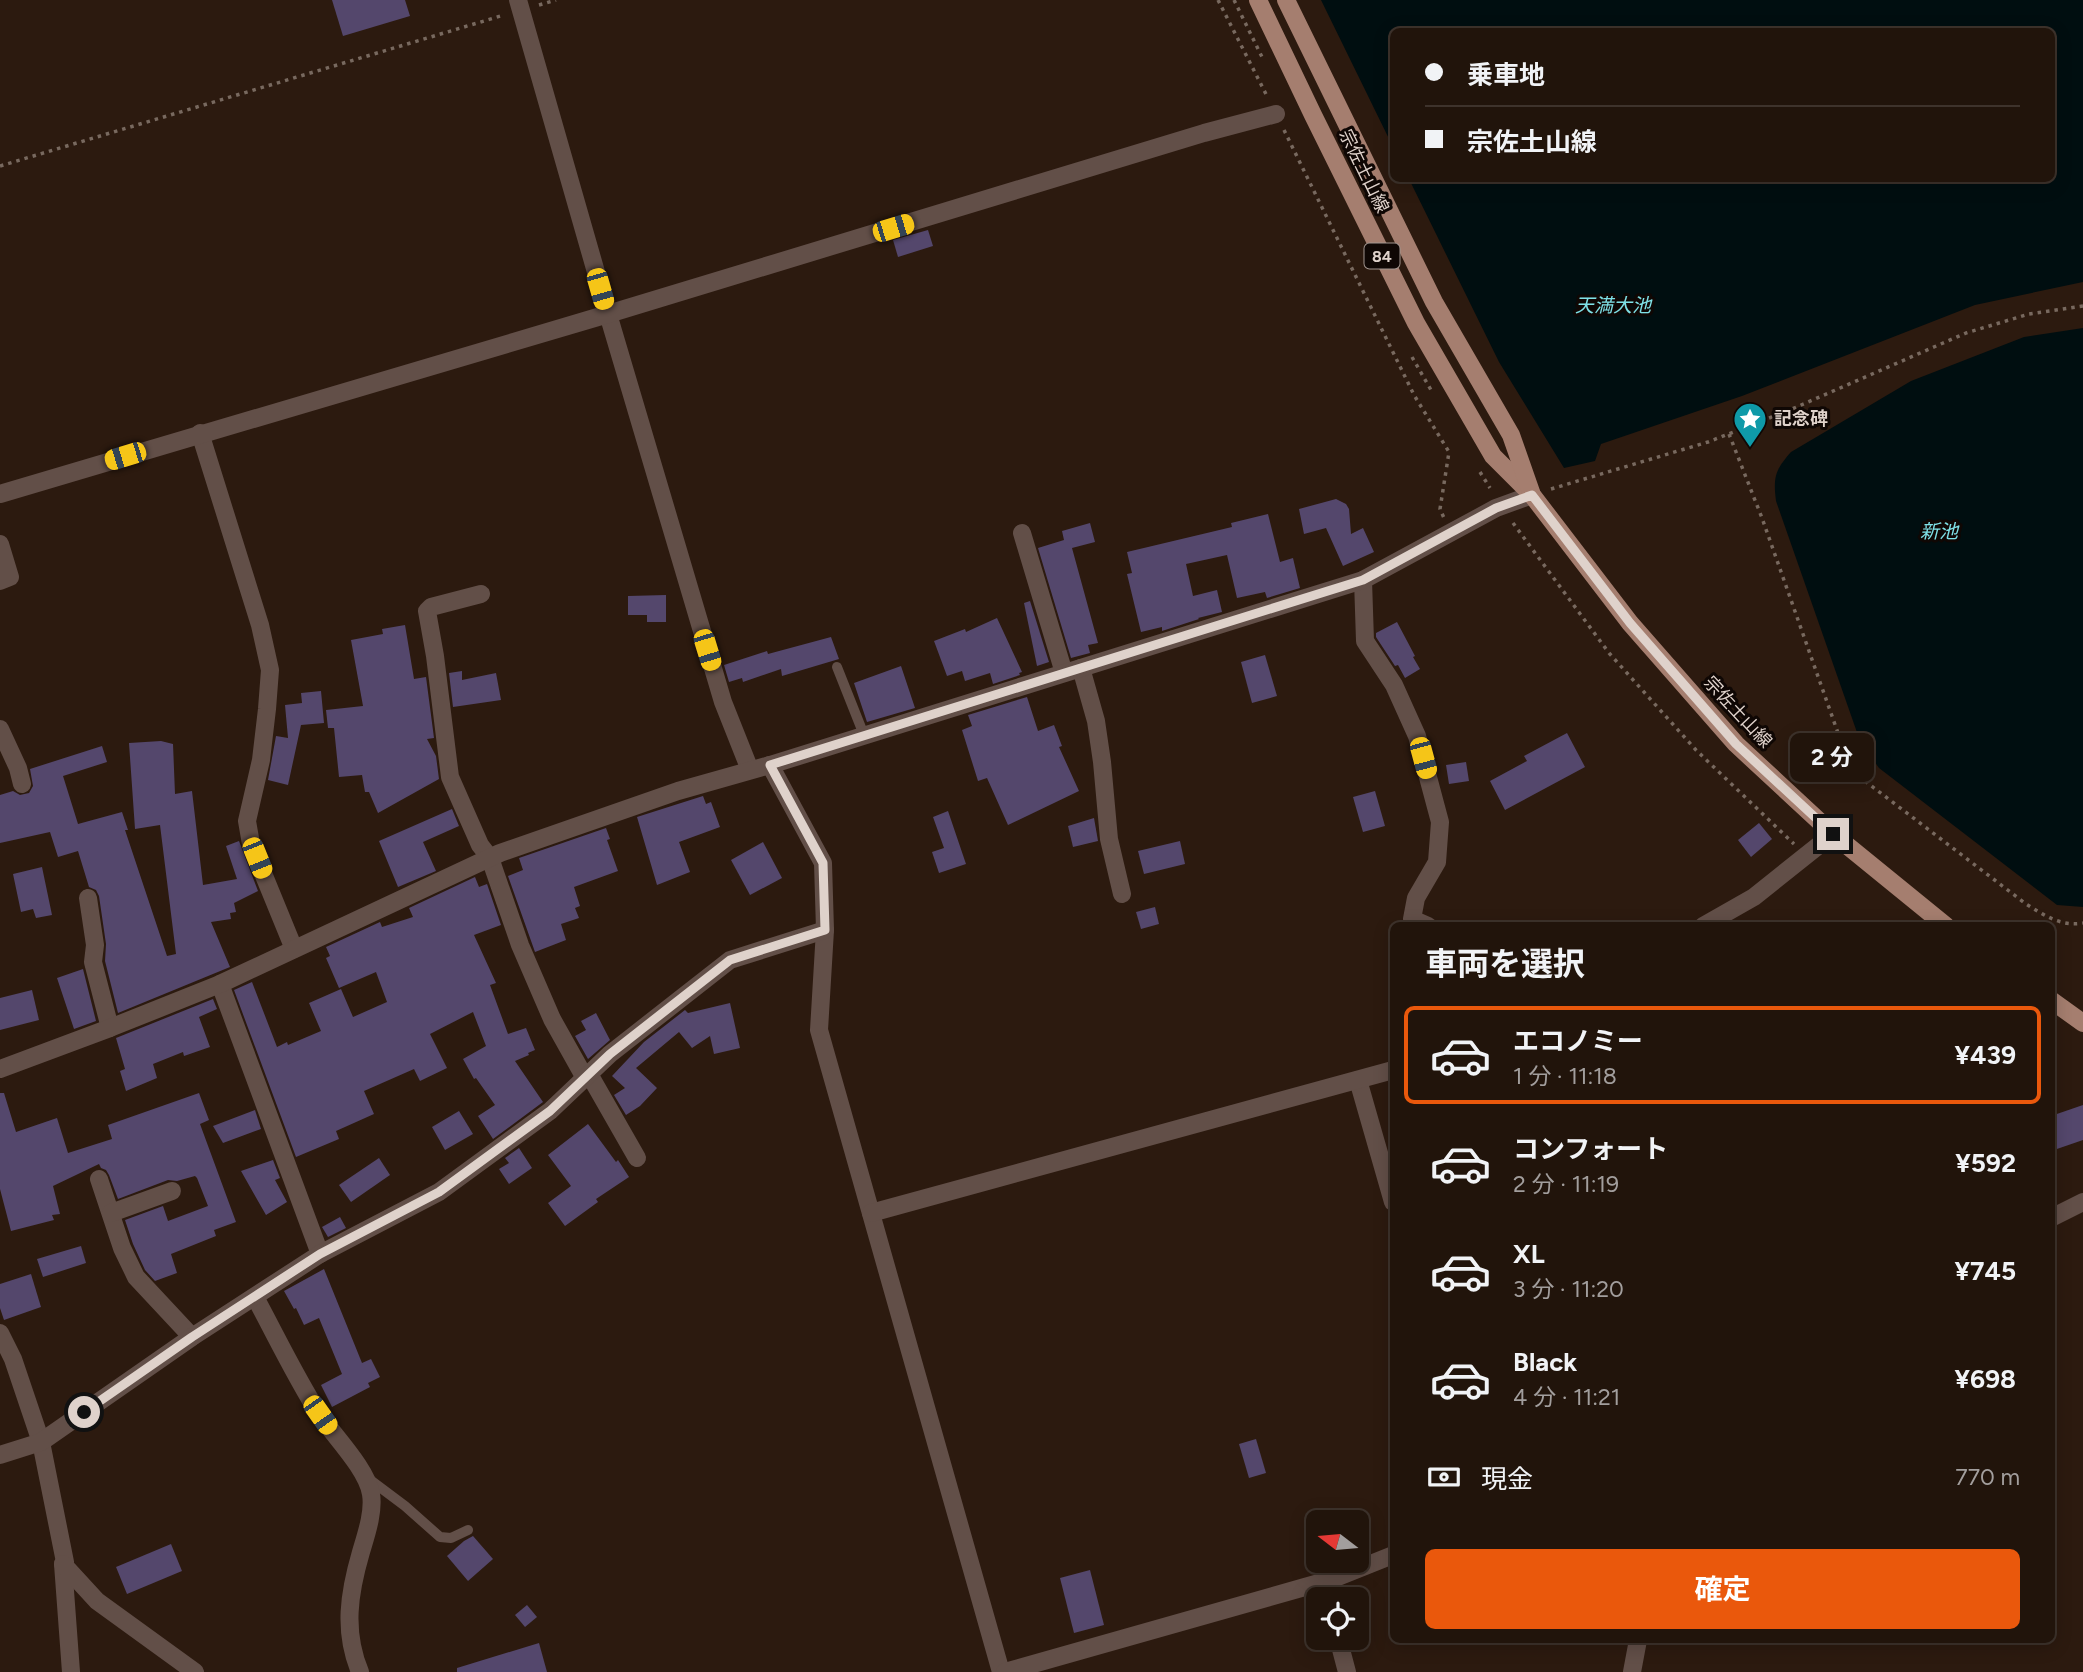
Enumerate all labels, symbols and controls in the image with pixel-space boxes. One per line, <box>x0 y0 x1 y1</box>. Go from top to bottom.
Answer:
text: 乗車地 <box>1467 59 1545 91</box>
street label: 宗佐土山線 <box>1334 126 1394 216</box>
text: 宗佐土山線 <box>1467 126 1597 158</box>
car <box>870 212 917 244</box>
road number: 84 <box>1364 244 1400 268</box>
car <box>585 266 616 312</box>
water label: 天満大池 <box>1575 294 1653 317</box>
place icon: 記念碑 <box>1731 400 1769 449</box>
place label: 記念碑 <box>1774 408 1828 430</box>
car <box>102 440 149 472</box>
water label: 新池 <box>1920 520 1960 543</box>
car <box>691 627 724 673</box>
street label: 宗佐土山線 <box>1699 672 1777 752</box>
callout: 2 分 <box>1791 732 1875 782</box>
car <box>1408 735 1439 781</box>
text: 2 分 <box>1811 743 1853 771</box>
route end <box>1817 818 1849 850</box>
car <box>240 835 275 881</box>
text: 車両を選択 <box>1425 945 1585 983</box>
icon: car <box>1429 1024 1492 1087</box>
text: エコノミー <box>1513 1025 1643 1057</box>
text: ¥439 <box>1955 1039 2016 1071</box>
text: 1 分 · 11:18 <box>1513 1062 1617 1090</box>
icon: car <box>1429 1132 1492 1195</box>
text: コンフォート <box>1513 1133 1668 1165</box>
text: ¥592 <box>1955 1147 2016 1179</box>
text: 2 分 · 11:19 <box>1513 1170 1619 1198</box>
text: XL <box>1513 1238 1545 1270</box>
icon: car <box>1429 1240 1492 1303</box>
text: ¥745 <box>1954 1255 2016 1287</box>
text: 3 分 · 11:20 <box>1513 1275 1624 1303</box>
text: Black <box>1513 1346 1577 1378</box>
icon: car <box>1429 1348 1492 1411</box>
text: ¥698 <box>1954 1363 2016 1395</box>
text: 4 分 · 11:21 <box>1513 1383 1620 1411</box>
car <box>300 1392 341 1438</box>
route start <box>68 1396 100 1428</box>
icon: cash <box>1425 1458 1463 1496</box>
text: 現金 <box>1481 1463 1533 1495</box>
text: 770 m <box>1955 1463 2020 1491</box>
north arrow <box>1306 1510 1368 1573</box>
map controls <box>1306 1510 1369 1650</box>
button: 確定 <box>1425 1549 2020 1629</box>
button: locate <box>1306 1587 1369 1650</box>

